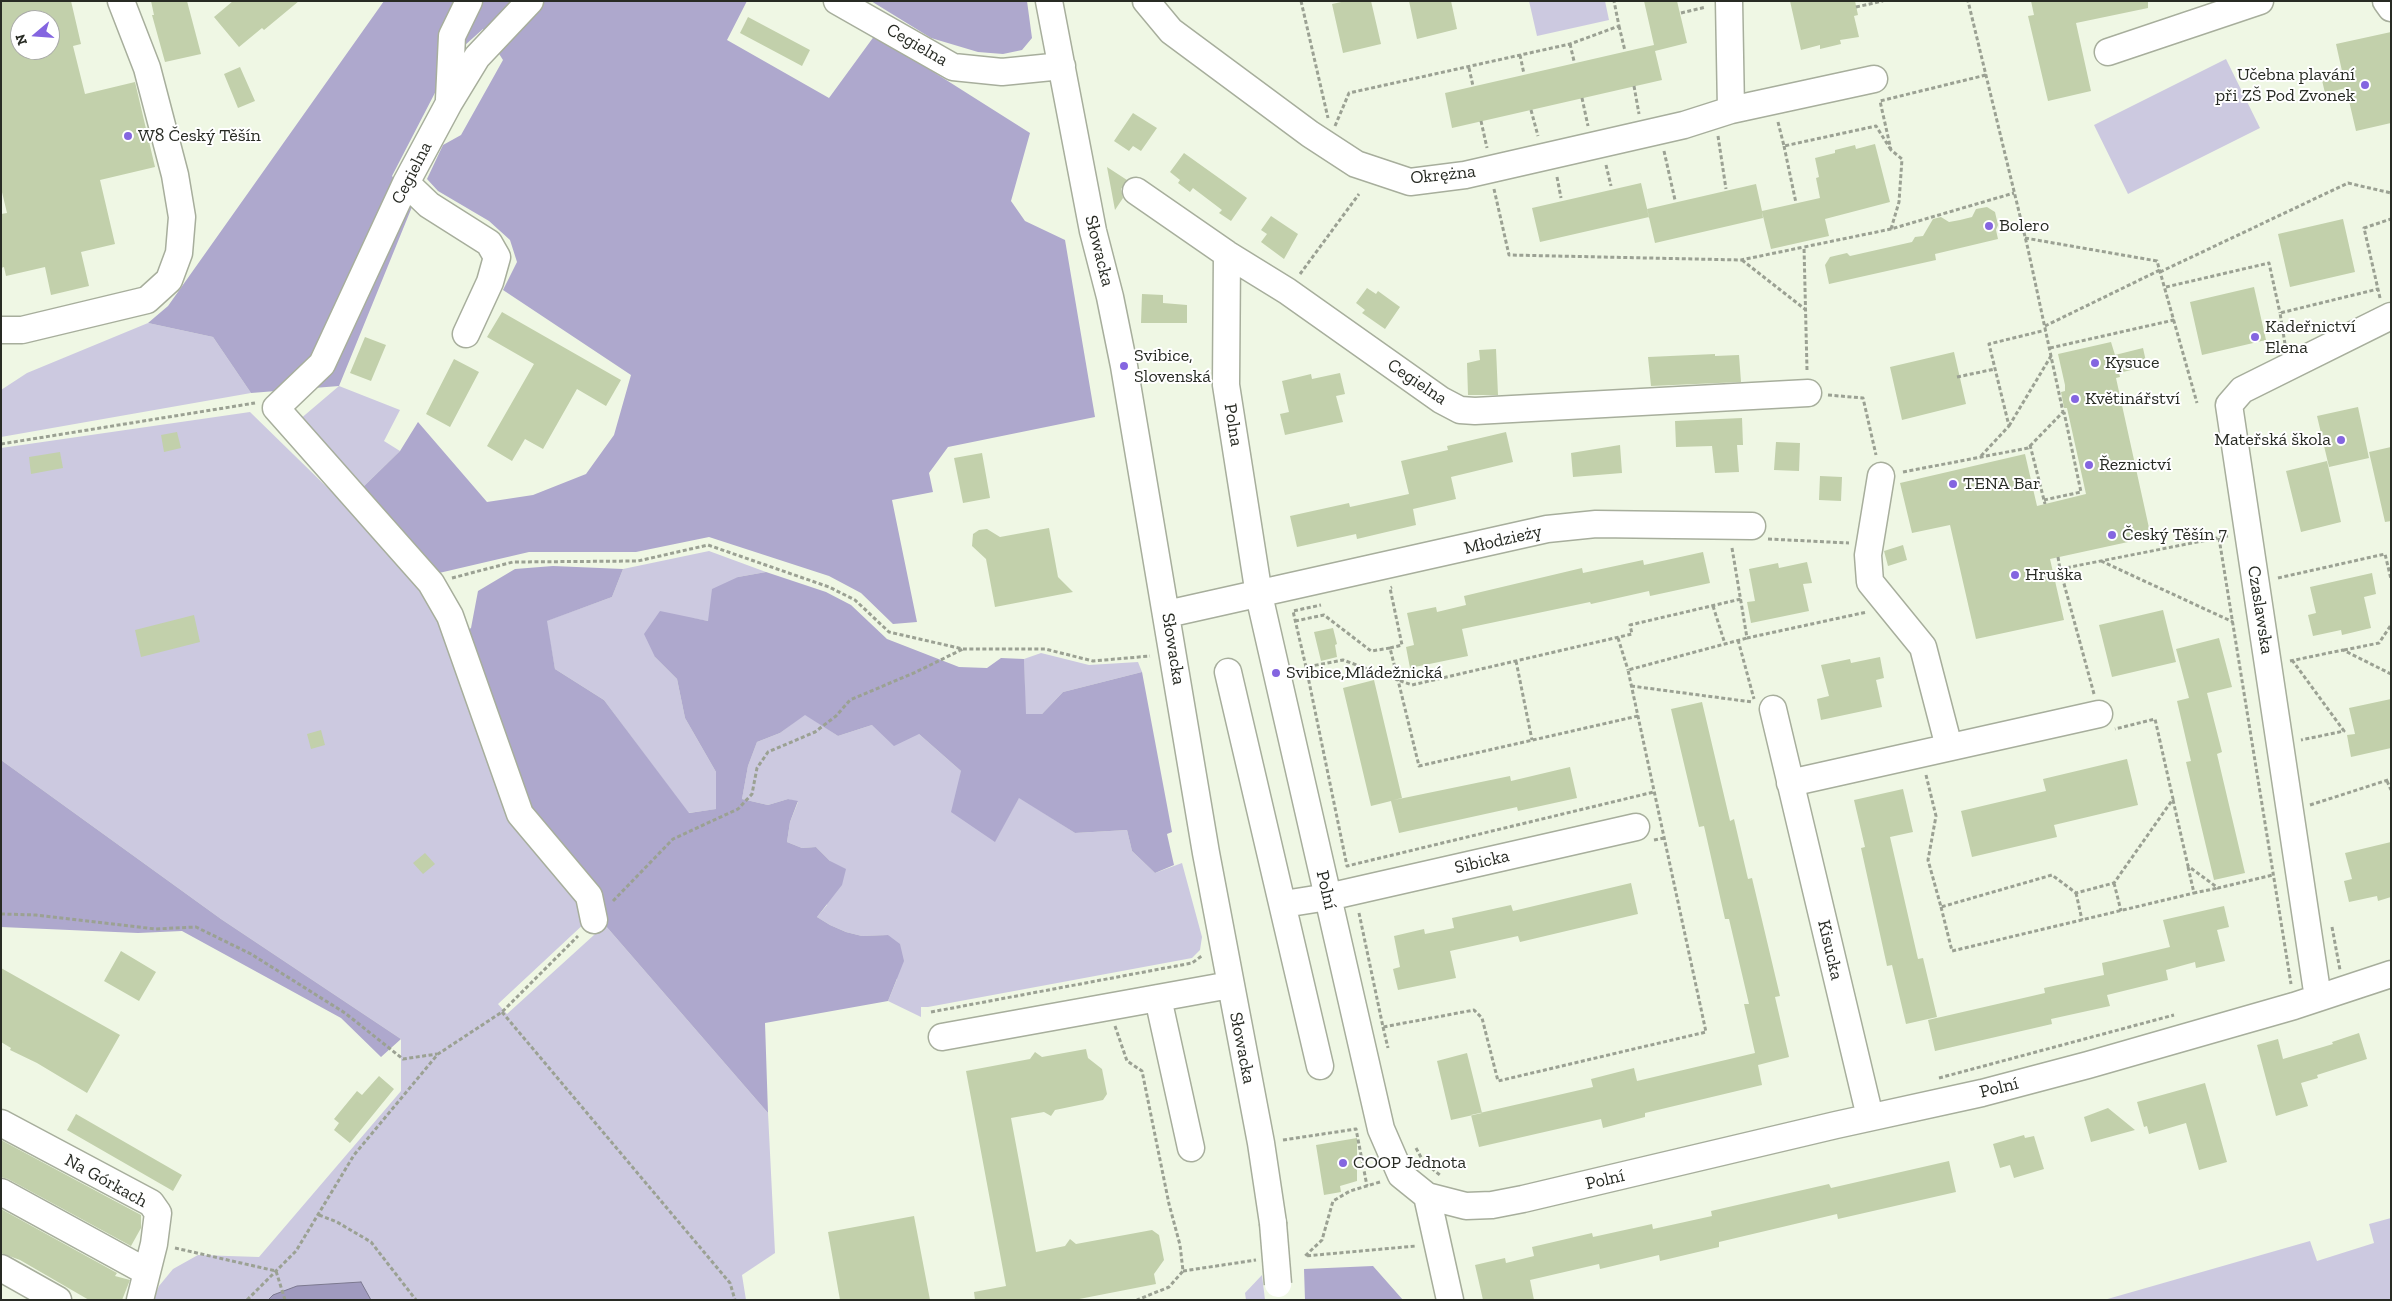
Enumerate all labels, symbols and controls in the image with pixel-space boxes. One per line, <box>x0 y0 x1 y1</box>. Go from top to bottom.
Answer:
north arrow <box>10 10 60 60</box>
street label: Cegielna <box>882 19 952 71</box>
text: N <box>11 32 31 47</box>
place label: Učebna plavání při ZŠ Pod Zvonek <box>2215 64 2355 106</box>
marker: Učebna plavání při ZŠ Pod Zvonek <box>2359 79 2371 91</box>
place label: W8 Český Těšín <box>138 125 261 147</box>
marker: W8 Český Těšín <box>122 130 134 142</box>
street label: Cegielna <box>387 138 437 208</box>
street label: Okrężna <box>1409 161 1477 189</box>
street label: Słowacka <box>1080 213 1118 289</box>
place label: Bolero <box>1999 215 2049 237</box>
marker: Bolero <box>1983 220 1995 232</box>
place label: Kadeřnictví Elena <box>2265 316 2356 358</box>
marker: Kadeřnictví Elena <box>2249 331 2261 343</box>
place label: Svibice, Slovenská <box>1134 345 1211 388</box>
place label: Kysuce <box>2105 352 2159 374</box>
street label: Cegielna <box>1383 354 1451 410</box>
marker: Kysuce <box>2089 357 2101 369</box>
marker: Svibice, Slovenská <box>1118 360 1130 372</box>
place label: Květinářství <box>2085 388 2180 410</box>
marker: Květinářství <box>2069 393 2081 405</box>
street label: Polna <box>1219 402 1247 448</box>
place label: Mateřská škola <box>2214 429 2331 451</box>
marker: Mateřská škola <box>2335 434 2347 446</box>
place label: Řeznictví <box>2099 454 2171 476</box>
marker: Řeznictví <box>2083 459 2095 471</box>
place label: TENA Bar <box>1963 473 2041 495</box>
marker: TENA Bar <box>1947 478 1959 490</box>
street label: Młodzieży <box>1462 521 1544 559</box>
place label: Český Těšín 7 <box>2122 524 2227 546</box>
marker: Český Těšín 7 <box>2106 529 2118 541</box>
place label: Hruška <box>2025 564 2082 586</box>
street label: Czaslawska <box>2242 564 2278 656</box>
marker: Hruška <box>2009 569 2021 581</box>
street label: Słowacka <box>1157 612 1189 686</box>
place label: Svibice,Mládežnická <box>1286 662 1442 684</box>
marker: Svibice,Mládežnická <box>1270 667 1282 679</box>
street label: Sibicka <box>1452 845 1512 879</box>
street label: Polní <box>1311 868 1341 912</box>
street label: Kisucka <box>1813 918 1847 982</box>
street label: Słowacka <box>1224 1010 1260 1086</box>
street label: Polní <box>1977 1073 2021 1103</box>
street label: Na Górkach <box>61 1149 151 1213</box>
place label: COOP Jednota <box>1353 1152 1466 1174</box>
marker: COOP Jednota <box>1337 1157 1349 1169</box>
street label: Polní <box>1583 1165 1627 1195</box>

